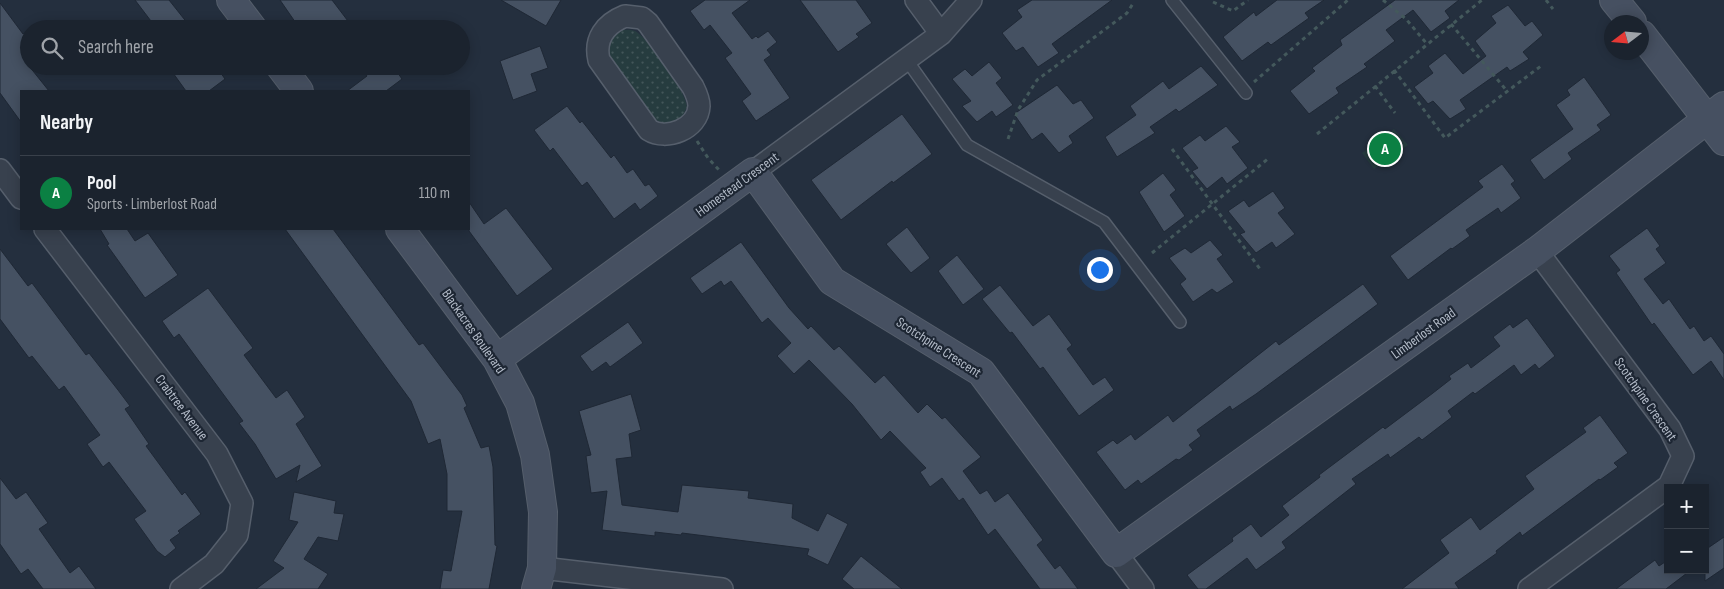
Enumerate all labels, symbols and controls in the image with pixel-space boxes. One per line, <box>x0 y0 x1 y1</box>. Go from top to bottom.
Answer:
north arrow <box>1604 15 1649 60</box>
search box <box>20 20 470 75</box>
icon: search <box>38 34 66 62</box>
text: Search here <box>78 36 154 59</box>
text: Nearby <box>40 110 93 135</box>
pin: A <box>1369 130 1401 168</box>
street label: Homestead Crescent <box>692 149 782 220</box>
text: Pool <box>87 172 116 195</box>
text: A <box>52 184 60 203</box>
text: 110 m <box>419 184 450 203</box>
text: Sports · Limberlost Road <box>87 195 217 214</box>
your location <box>1087 257 1113 283</box>
street label: Blackacres Boulevard <box>438 286 509 377</box>
street label: Limberlost Road <box>1388 304 1459 362</box>
street label: Scotchpine Crescent <box>893 314 984 381</box>
street label: Scotchpine Crescent <box>1611 354 1681 444</box>
street label: Crabtree Avenue <box>151 371 212 443</box>
map controls <box>1664 484 1709 574</box>
button: + <box>1664 484 1709 529</box>
button: − <box>1664 529 1709 574</box>

